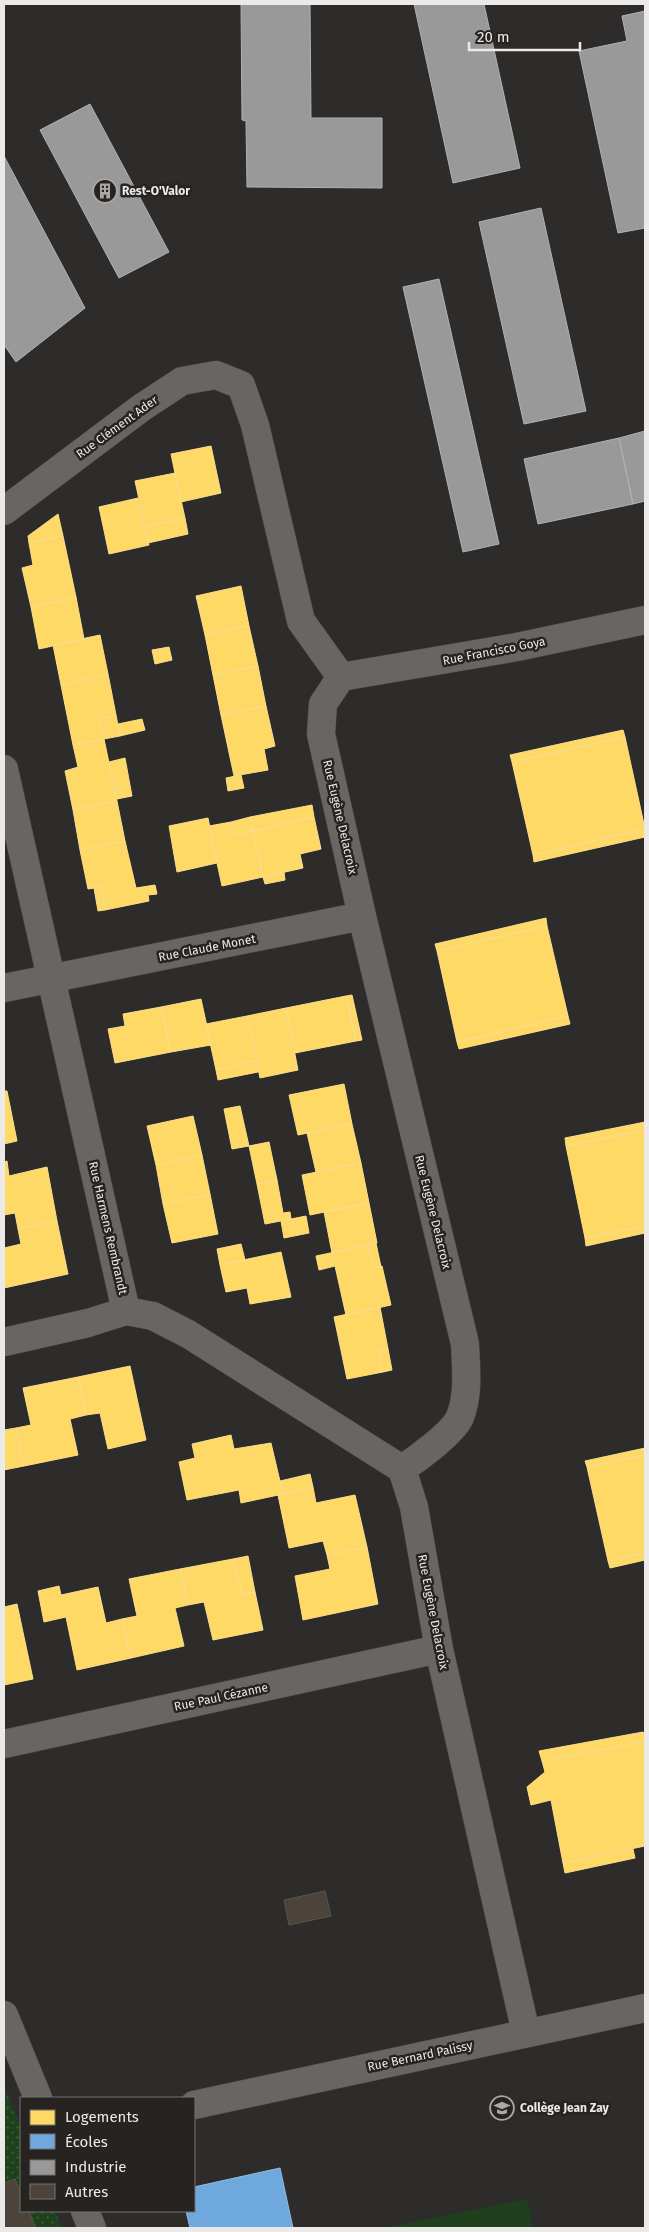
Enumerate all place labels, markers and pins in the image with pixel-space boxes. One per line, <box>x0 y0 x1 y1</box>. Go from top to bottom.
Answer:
building icon: Rest-O'Valor <box>92 178 118 204</box>
place label: Rest-O'Valor <box>122 184 190 198</box>
school or university icon: Collège Jean Zay <box>489 2095 515 2121</box>
place label: Collège Jean Zay <box>520 2101 610 2115</box>

